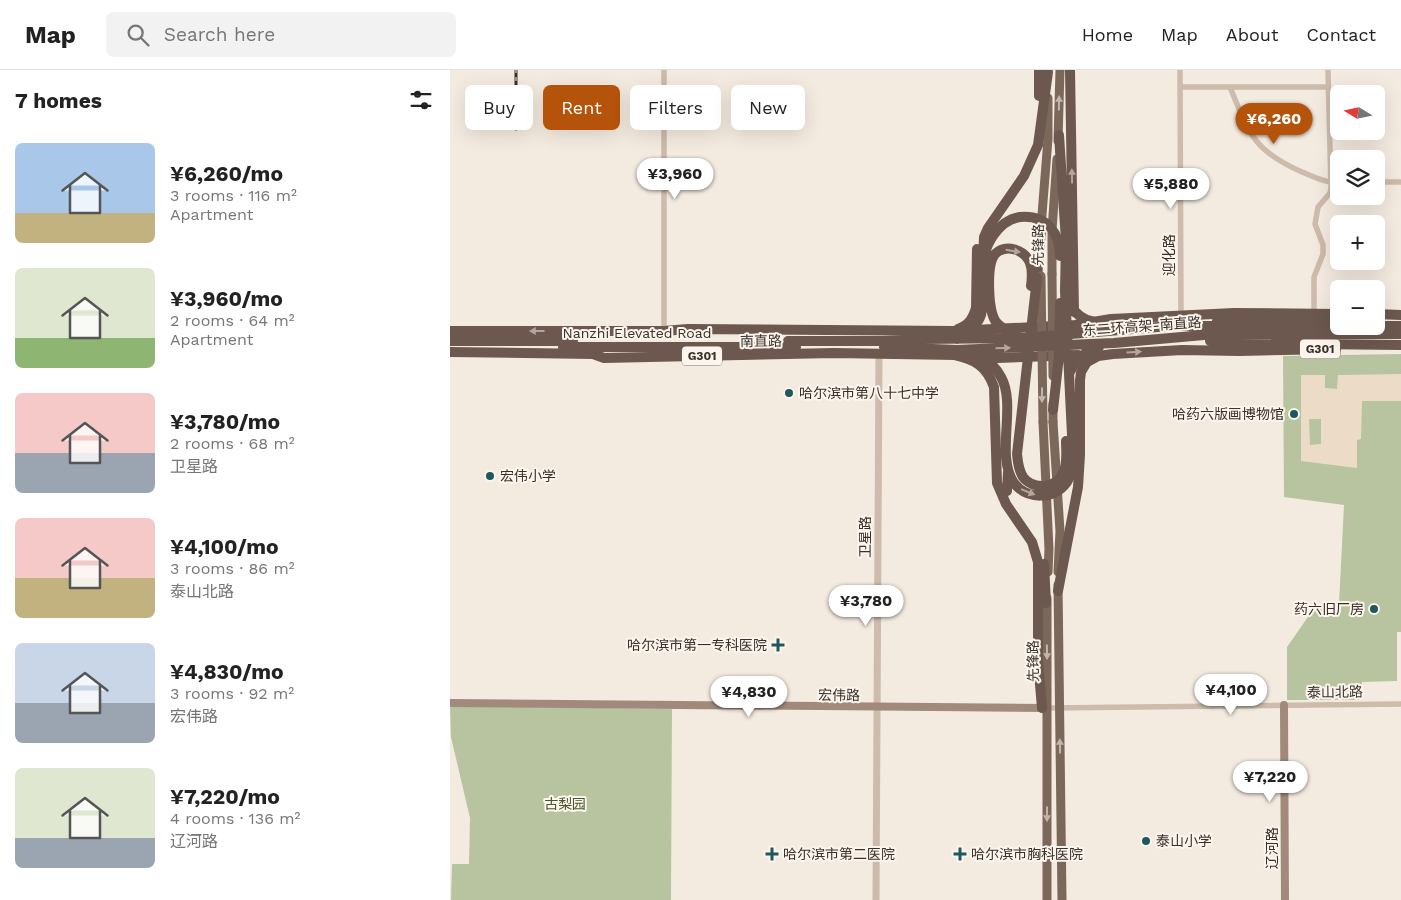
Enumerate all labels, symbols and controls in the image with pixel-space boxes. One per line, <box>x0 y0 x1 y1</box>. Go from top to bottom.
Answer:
search box <box>106 12 456 57</box>
text: Map <box>25 21 76 49</box>
icon: search <box>124 21 152 49</box>
text: Search here <box>164 23 275 46</box>
text: Home <box>1082 24 1133 45</box>
text: Map <box>1161 24 1198 45</box>
text: About <box>1226 24 1278 45</box>
text: Contact <box>1306 24 1376 45</box>
chip: Buy <box>465 85 533 130</box>
chip: Rent <box>543 85 620 130</box>
chip: Filters <box>630 85 721 130</box>
chip: New <box>731 85 805 130</box>
north arrow <box>1330 85 1385 140</box>
map controls <box>1330 85 1385 335</box>
icon: filters <box>407 86 435 114</box>
text: 7 homes <box>15 88 102 113</box>
one-way arrow <box>1055 95 1063 111</box>
pin: ¥6,260 <box>1233 102 1315 145</box>
text: ¥6,260 <box>1247 109 1301 128</box>
button: layers <box>1330 150 1385 205</box>
pin: ¥3,960 <box>634 158 716 200</box>
text: ¥6,260/mo <box>170 161 283 186</box>
icon: home <box>55 163 115 223</box>
text: ¥3,960 <box>648 164 702 183</box>
one-way arrow <box>1068 168 1076 184</box>
pin: ¥5,880 <box>1130 168 1212 210</box>
text: ¥5,880 <box>1144 174 1199 193</box>
text: 3 rooms · 116 m² <box>170 186 297 205</box>
text: Apartment <box>170 205 253 224</box>
button: + <box>1330 215 1385 270</box>
street label: 先锋路 <box>1030 224 1046 266</box>
street label: 迎化路 <box>1161 234 1177 276</box>
one-way arrow <box>1005 247 1021 255</box>
button: − <box>1330 280 1385 335</box>
text: ¥3,960/mo <box>170 286 283 311</box>
icon: home <box>55 288 115 348</box>
text: 2 rooms · 64 m² <box>170 311 295 330</box>
street label: 东二环高架-南直路 <box>1082 314 1202 338</box>
street label: Nanzhi Elevated Road <box>563 325 711 341</box>
one-way arrow <box>529 327 545 335</box>
text: Apartment <box>170 330 253 349</box>
street label: 南直路 <box>740 333 782 349</box>
road number: G301 <box>1300 340 1340 358</box>
one-way arrow <box>995 343 1011 351</box>
road number: G301 <box>682 346 722 366</box>
one-way arrow <box>1126 348 1142 356</box>
place label: 哈尔滨市第八十七中学 <box>799 385 939 401</box>
marker: 哈尔滨市第八十七中学 <box>783 387 795 399</box>
one-way arrow <box>1038 387 1046 403</box>
place label: 哈药六版画博物馆 <box>1172 406 1284 422</box>
marker: 哈药六版画博物馆 <box>1288 408 1300 420</box>
text: ¥3,780/mo <box>170 409 280 434</box>
icon: home <box>55 413 115 473</box>
text: 2 rooms · 68 m² <box>170 434 295 453</box>
text: 卫星路 <box>170 457 218 476</box>
place label: 宏伟小学 <box>500 468 556 484</box>
marker: 宏伟小学 <box>484 470 496 482</box>
one-way arrow <box>1021 488 1036 496</box>
street label: 卫星路 <box>857 516 873 558</box>
text: ¥4,100/mo <box>170 534 279 559</box>
icon: home <box>55 538 115 598</box>
text: 3 rooms · 86 m² <box>170 559 295 578</box>
text: 泰山北路 <box>170 582 234 601</box>
pin: ¥3,780 <box>825 584 907 627</box>
text: ¥3,780 <box>840 591 892 610</box>
place label: 药六旧厂房 <box>1294 601 1364 617</box>
marker: 药六旧厂房 <box>1368 603 1380 615</box>
place label: 哈尔滨市第一专科医院 <box>627 637 767 653</box>
marker: 哈尔滨市第一专科医院 <box>771 638 785 652</box>
street label: 先锋路 <box>1025 640 1041 682</box>
one-way arrow <box>1043 644 1051 660</box>
text: ¥4,830/mo <box>170 659 284 684</box>
icon: home <box>55 663 115 723</box>
pin: ¥4,100 <box>1190 674 1272 716</box>
pin: ¥4,830 <box>708 676 790 718</box>
text: ¥4,100 <box>1205 680 1257 699</box>
text: ¥4,830 <box>721 682 777 701</box>
text: 3 rooms · 92 m² <box>170 684 294 703</box>
street label: 泰山北路 <box>1307 684 1363 700</box>
street label: 宏伟路 <box>818 687 860 703</box>
text: 宏伟路 <box>170 707 218 726</box>
one-way arrow <box>1056 738 1064 754</box>
pin: ¥7,220 <box>1229 760 1311 803</box>
text: ¥7,220 <box>1244 767 1296 786</box>
text: ¥7,220/mo <box>170 784 280 809</box>
icon: home <box>55 788 115 848</box>
park label: 古梨园 <box>544 796 586 812</box>
one-way arrow <box>1043 807 1051 823</box>
text: 4 rooms · 136 m² <box>170 809 300 828</box>
street label: 辽河路 <box>1264 827 1280 869</box>
text: 辽河路 <box>170 832 218 851</box>
place label: 泰山小学 <box>1156 833 1212 849</box>
marker: 泰山小学 <box>1140 835 1152 847</box>
place label: 哈尔滨市第二医院 <box>783 846 895 862</box>
place label: 哈尔滨市胸科医院 <box>971 846 1083 862</box>
marker: 哈尔滨市第二医院 <box>765 847 779 861</box>
marker: 哈尔滨市胸科医院 <box>953 847 967 861</box>

